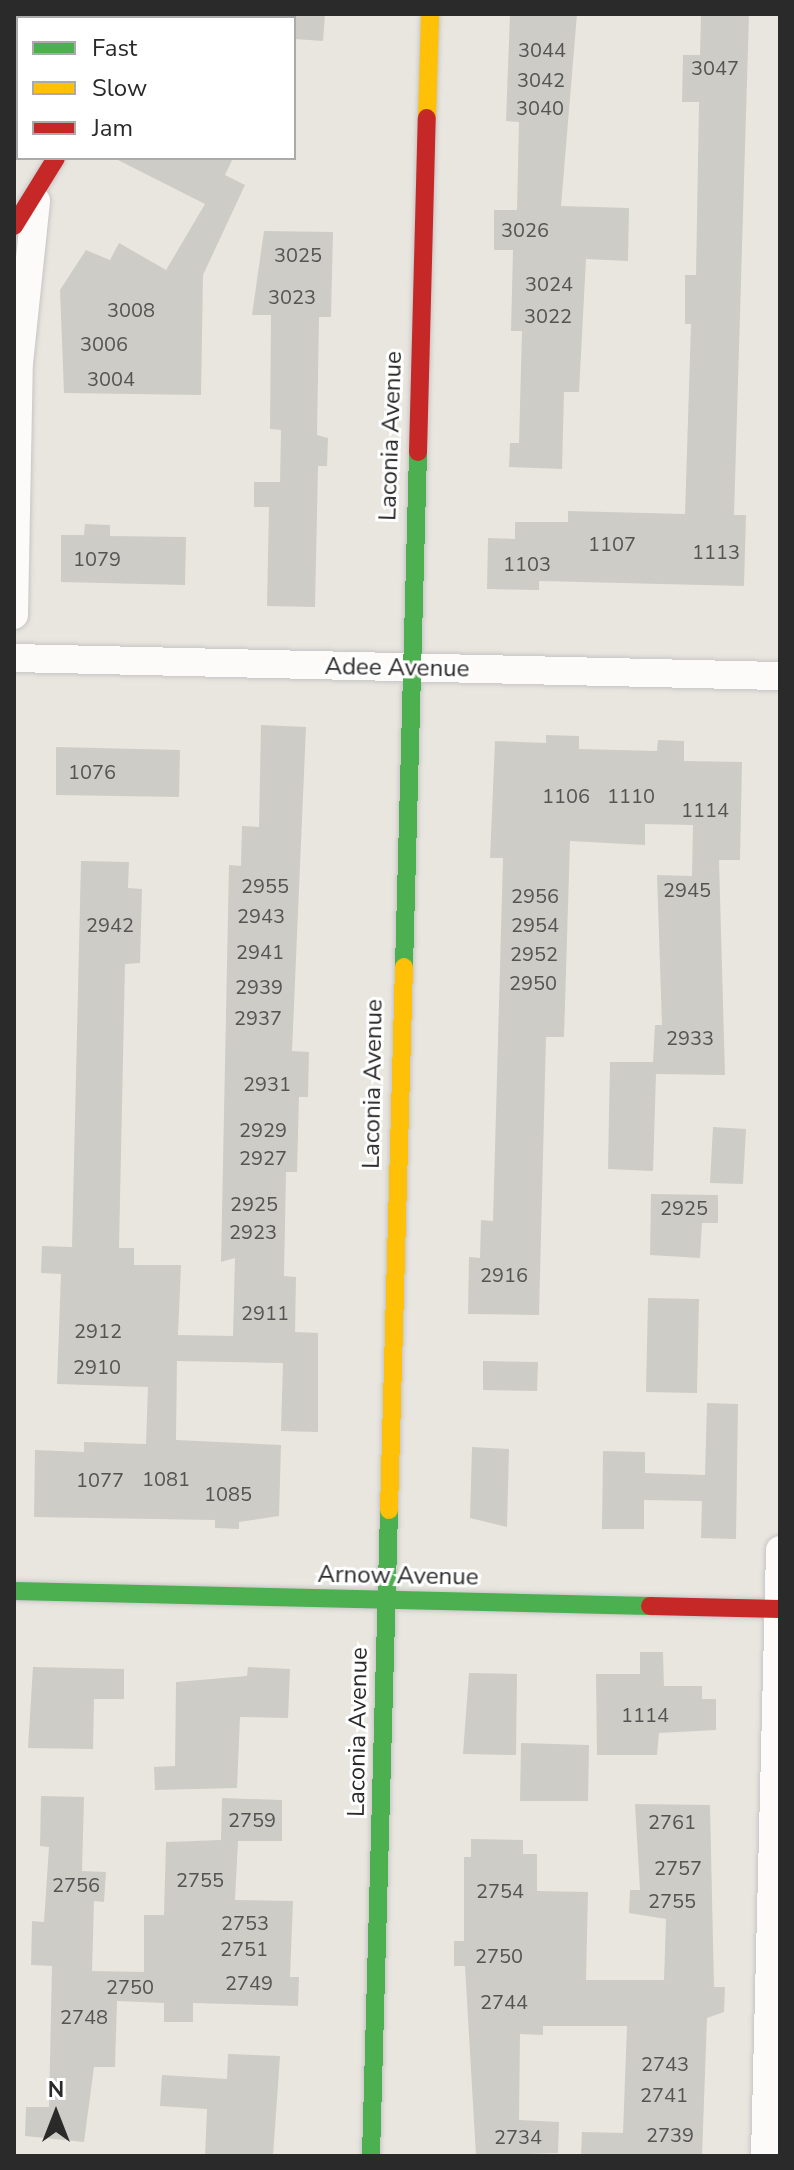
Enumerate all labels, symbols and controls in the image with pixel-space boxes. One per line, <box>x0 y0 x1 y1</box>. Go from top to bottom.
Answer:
legend <box>16 16 296 160</box>
text: Fast <box>92 32 137 64</box>
house number: 3044 <box>518 38 566 62</box>
house number: 3047 <box>691 56 739 80</box>
house number: 3042 <box>517 68 565 92</box>
text: Slow <box>92 72 147 104</box>
house number: 3040 <box>516 96 564 120</box>
text: Jam <box>92 112 133 144</box>
house number: 3026 <box>501 218 549 242</box>
house number: 3025 <box>274 243 322 267</box>
house number: 3024 <box>525 272 573 296</box>
house number: 3023 <box>268 285 316 309</box>
house number: 3008 <box>107 298 155 322</box>
house number: 3022 <box>524 304 572 328</box>
house number: 3006 <box>80 332 128 356</box>
street label: Laconia Avenue <box>374 351 408 521</box>
house number: 3004 <box>87 367 135 391</box>
house number: 1107 <box>588 532 636 556</box>
house number: 1113 <box>692 540 740 564</box>
house number: 1079 <box>73 547 121 571</box>
house number: 1103 <box>503 552 551 576</box>
street label: Adee Avenue <box>324 652 470 684</box>
house number: 1076 <box>68 760 116 784</box>
house number: 1106 <box>542 784 590 808</box>
house number: 1110 <box>607 784 655 808</box>
house number: 1114 <box>681 798 729 822</box>
house number: 2955 <box>241 874 289 898</box>
house number: 2945 <box>663 878 711 902</box>
house number: 2956 <box>511 884 559 908</box>
house number: 2943 <box>237 904 285 928</box>
house number: 2942 <box>86 913 134 937</box>
house number: 2954 <box>511 913 559 937</box>
house number: 2941 <box>236 940 284 964</box>
house number: 2952 <box>510 942 558 966</box>
house number: 2950 <box>509 971 557 995</box>
house number: 2939 <box>235 975 283 999</box>
street label: Laconia Avenue <box>357 999 389 1169</box>
house number: 2937 <box>234 1006 282 1030</box>
house number: 2933 <box>666 1026 714 1050</box>
house number: 2931 <box>243 1072 291 1096</box>
house number: 2929 <box>239 1118 287 1142</box>
house number: 2927 <box>239 1146 287 1170</box>
house number: 2925 <box>230 1192 278 1216</box>
house number: 2925 <box>660 1196 708 1220</box>
house number: 2923 <box>229 1220 277 1244</box>
house number: 2916 <box>480 1263 528 1287</box>
house number: 2911 <box>241 1301 289 1325</box>
house number: 2912 <box>74 1319 122 1343</box>
house number: 2910 <box>73 1355 121 1379</box>
house number: 1081 <box>142 1467 190 1491</box>
house number: 1077 <box>76 1468 124 1492</box>
house number: 1085 <box>204 1482 252 1506</box>
street label: Arnow Avenue <box>317 1560 479 1592</box>
street label: Laconia Avenue <box>342 1647 374 1817</box>
house number: 1114 <box>621 1703 669 1727</box>
house number: 2759 <box>228 1808 276 1832</box>
house number: 2761 <box>648 1810 696 1834</box>
house number: 2757 <box>654 1856 702 1880</box>
house number: 2755 <box>176 1868 224 1892</box>
house number: 2756 <box>52 1873 100 1897</box>
house number: 2754 <box>476 1879 524 1903</box>
house number: 2755 <box>648 1889 696 1913</box>
house number: 2753 <box>221 1911 269 1935</box>
house number: 2751 <box>220 1937 268 1961</box>
house number: 2750 <box>475 1944 523 1968</box>
house number: 2749 <box>225 1971 273 1995</box>
house number: 2750 <box>106 1975 154 1999</box>
house number: 2744 <box>480 1990 528 2014</box>
house number: 2748 <box>60 2005 108 2029</box>
house number: 2743 <box>641 2052 689 2076</box>
north arrow <box>16 2074 96 2154</box>
text: N <box>48 2075 64 2105</box>
house number: 2741 <box>640 2083 688 2107</box>
house number: 2739 <box>646 2123 694 2147</box>
house number: 2734 <box>494 2125 542 2149</box>

